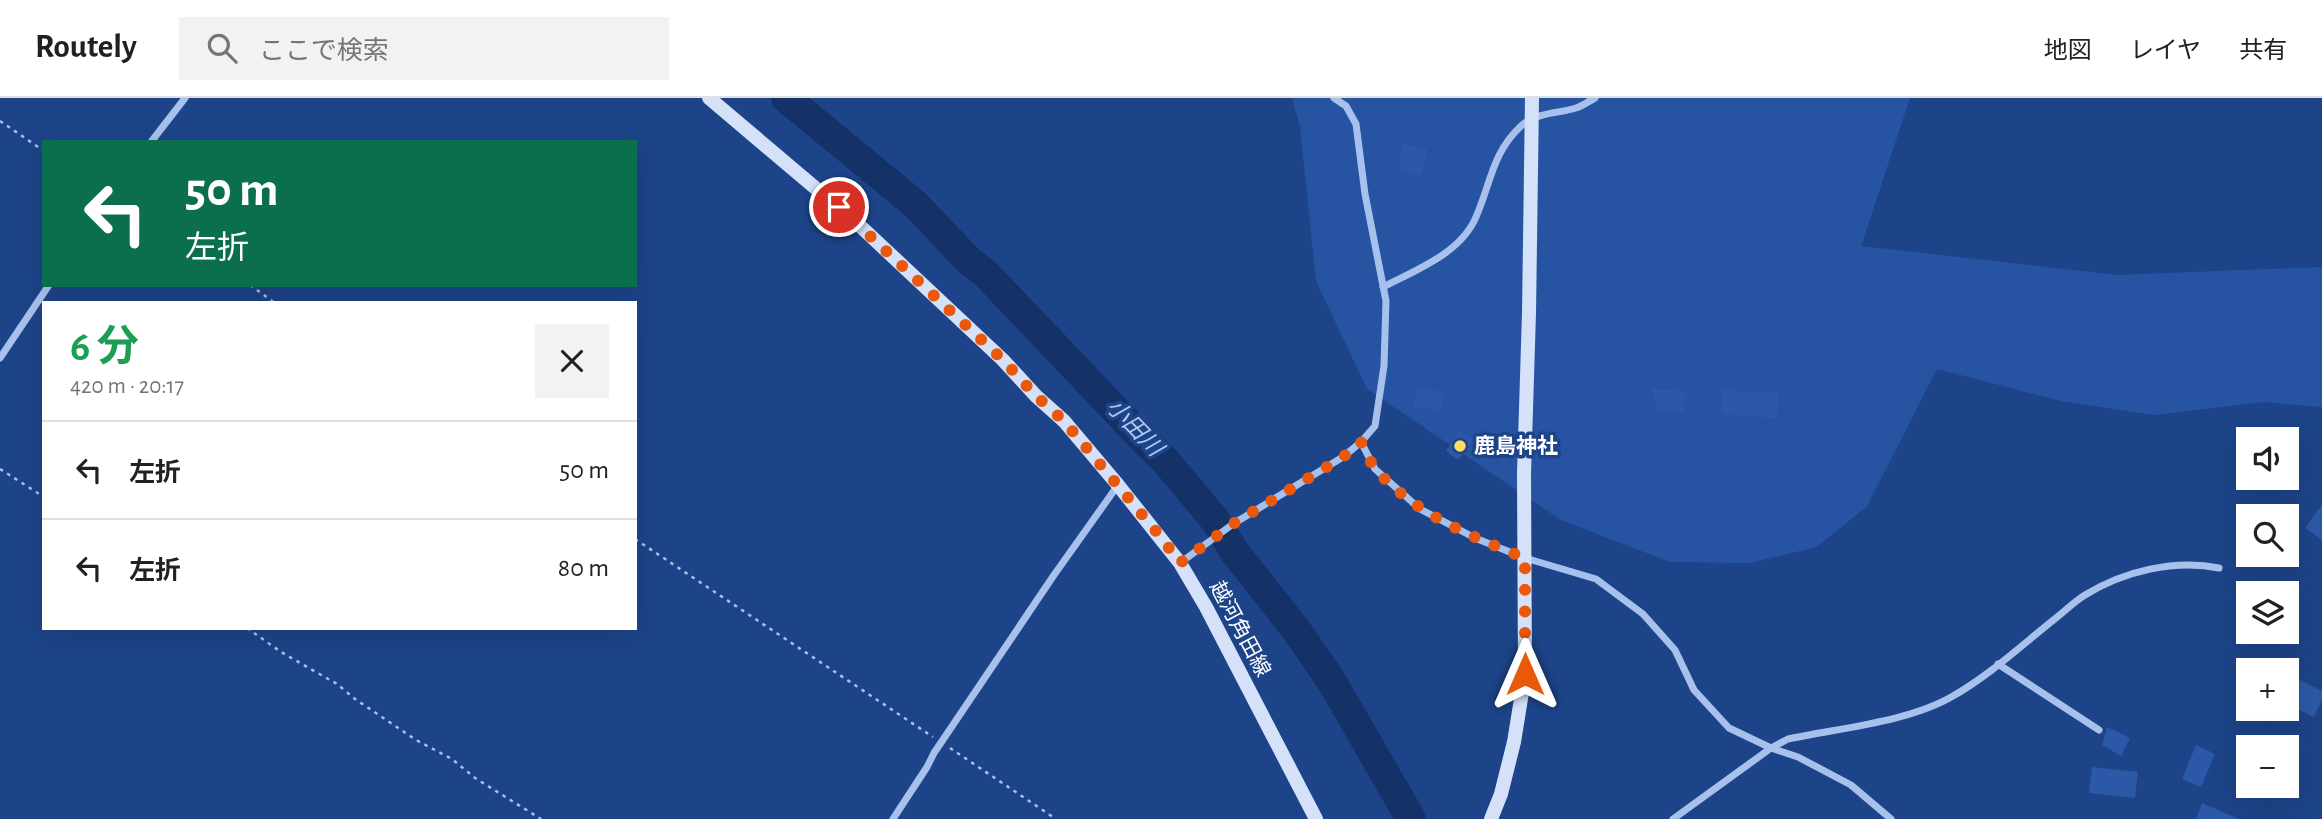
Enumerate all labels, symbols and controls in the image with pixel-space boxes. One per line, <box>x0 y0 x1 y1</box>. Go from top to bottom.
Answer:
search box <box>179 17 669 80</box>
icon: search <box>203 29 241 67</box>
text: Routely <box>35 31 137 64</box>
text: ここで検索 <box>259 38 389 64</box>
text: 地図 <box>2044 39 2092 63</box>
text: レイヤ <box>2130 39 2201 63</box>
text: 共有 <box>2239 39 2287 63</box>
text: 50 m <box>185 166 279 215</box>
icon: left <box>70 168 161 259</box>
pin <box>809 177 869 237</box>
icon: arrive <box>820 188 858 226</box>
text: 左折 <box>185 232 249 264</box>
button: close <box>535 324 609 398</box>
text: 6 分 <box>70 326 139 368</box>
text: 420 m · 20:17 <box>70 375 184 398</box>
water label: 小田川 <box>1102 394 1169 463</box>
map controls <box>2236 427 2299 798</box>
button: sound <box>2236 427 2299 490</box>
place label: 鹿島神社 <box>1474 434 1558 457</box>
marker: 鹿島神社 <box>1452 438 1468 454</box>
icon: left <box>70 451 108 489</box>
text: 50 m <box>559 457 609 483</box>
text: 左折 <box>129 460 181 486</box>
button: search <box>2236 504 2299 567</box>
icon: left <box>70 549 108 587</box>
text: 80 m <box>558 555 609 581</box>
text: 左折 <box>129 558 181 584</box>
street label: 越河角田線 <box>1206 577 1275 680</box>
button: layers <box>2236 581 2299 644</box>
position arrow <box>1488 637 1562 711</box>
button: + <box>2236 658 2299 721</box>
button: − <box>2236 735 2299 798</box>

